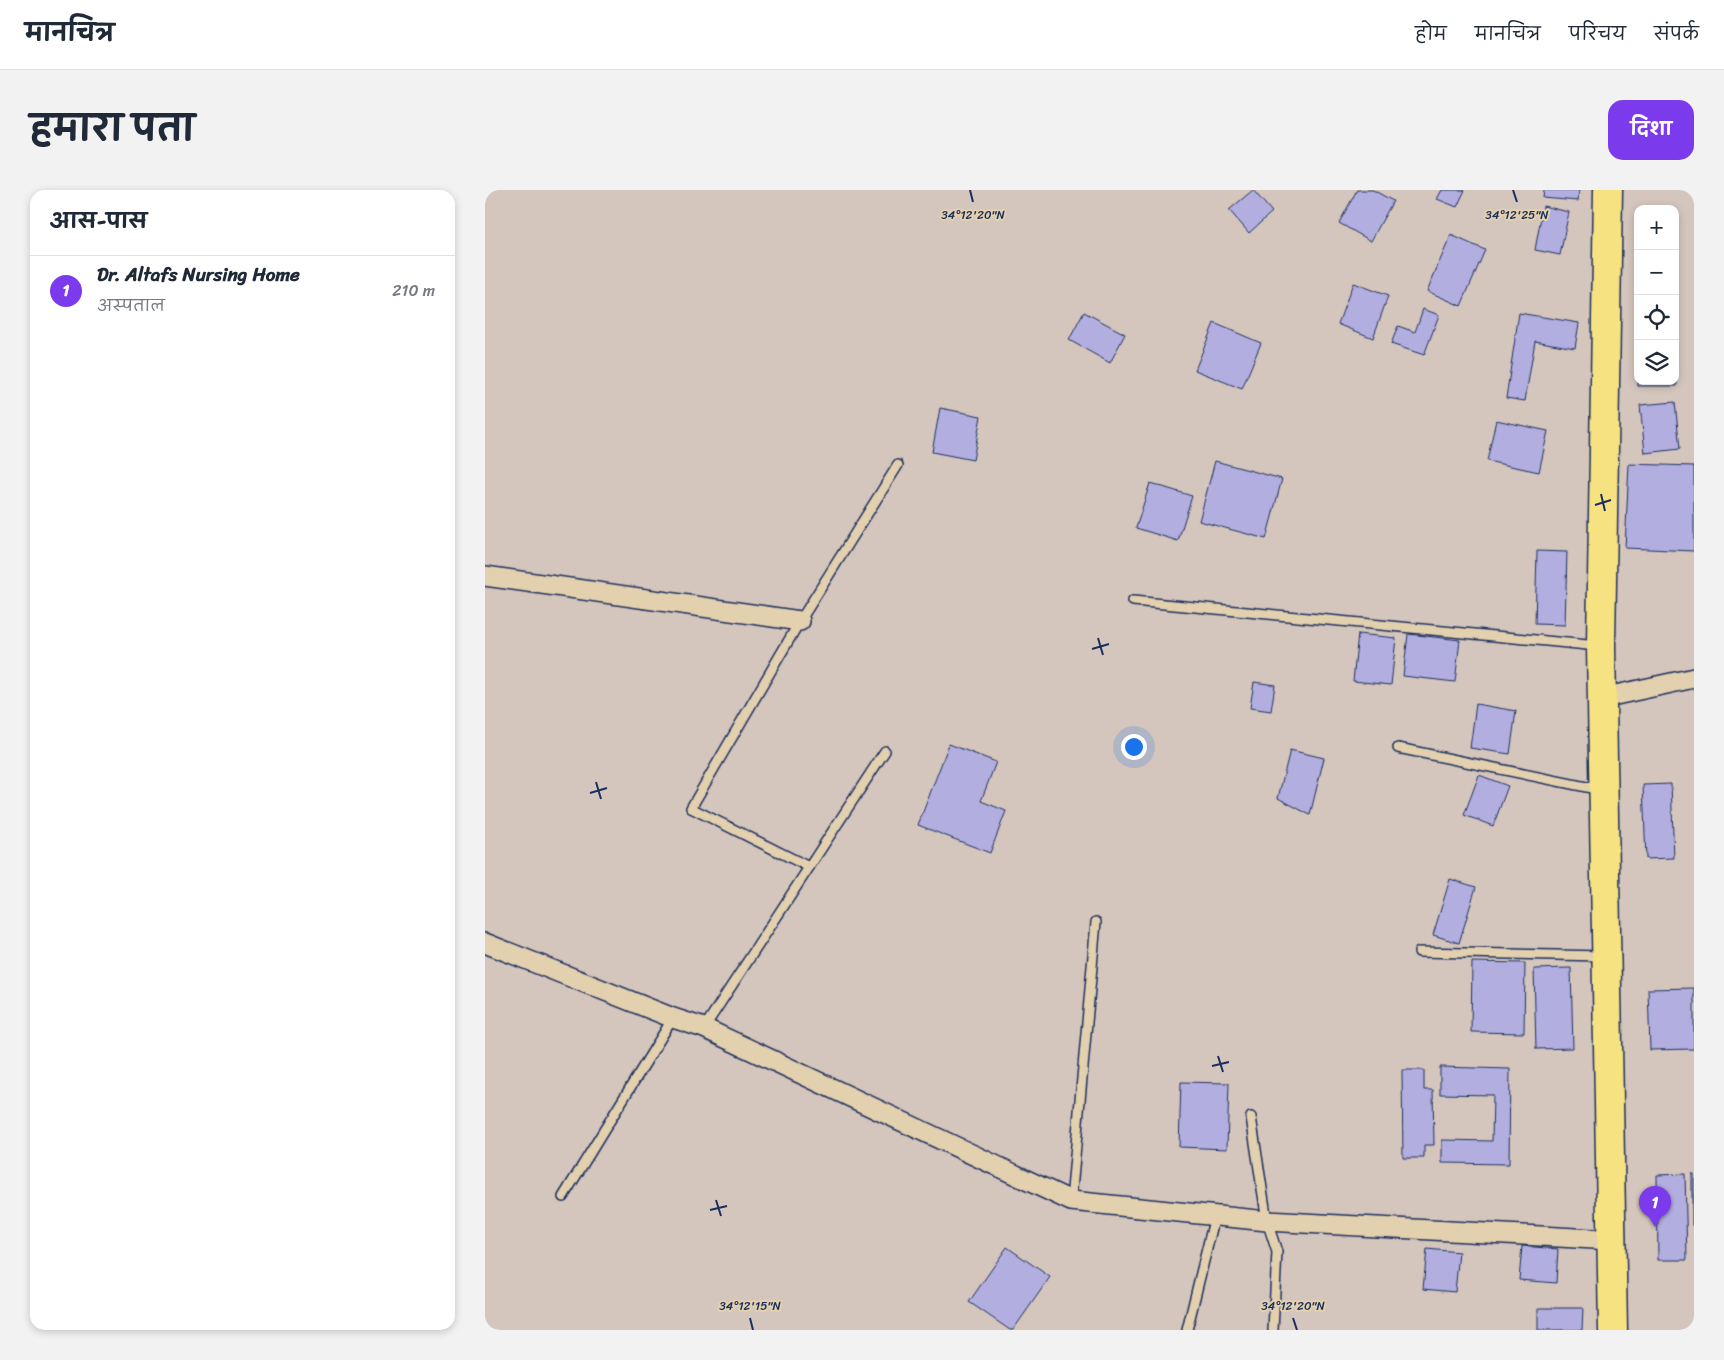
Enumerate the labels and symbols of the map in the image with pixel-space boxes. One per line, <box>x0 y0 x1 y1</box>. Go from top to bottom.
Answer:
text: 34°12'20"N <box>941 204 1005 226</box>
text: 34°12'25"N <box>1485 204 1549 226</box>
your location <box>1121 734 1147 760</box>
pin: 1 <box>1639 1186 1671 1227</box>
text: 34°12'15"N <box>719 1295 781 1317</box>
text: 34°12'20"N <box>1261 1295 1325 1317</box>

